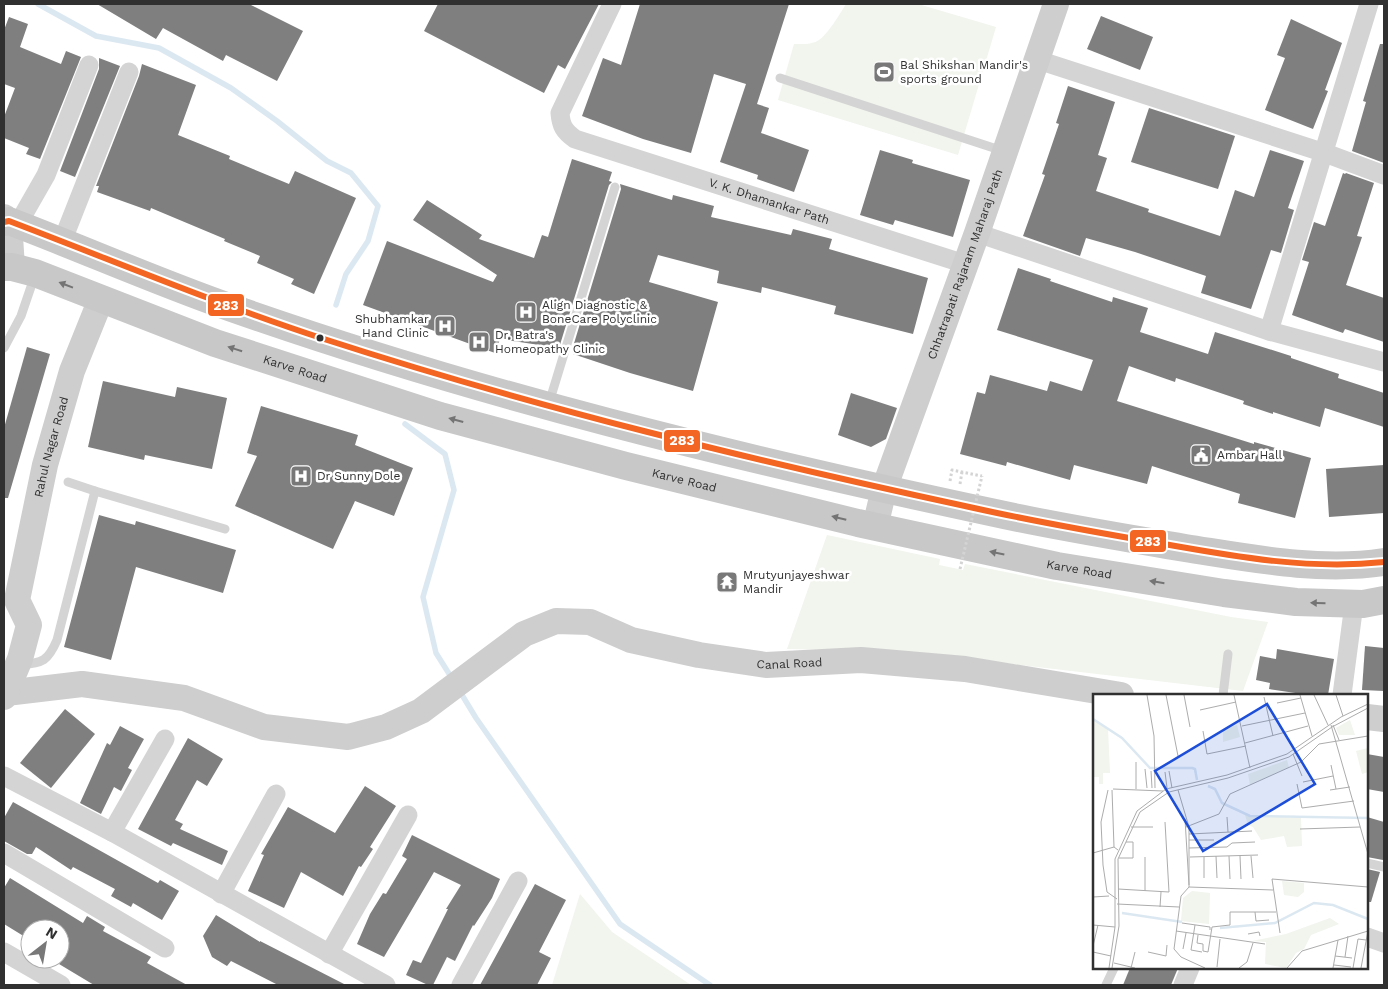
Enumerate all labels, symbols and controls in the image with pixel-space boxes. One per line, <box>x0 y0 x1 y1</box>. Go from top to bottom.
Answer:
place label: Bal Shikshan Mandir's sports ground <box>900 58 1028 86</box>
sports icon: Bal Shikshan Mandir's sports ground <box>872 60 896 84</box>
street label: Chhatrapati Rajaram Maharaj Path <box>925 167 1005 361</box>
street label: V. K. Dhamankar Path <box>707 175 831 227</box>
one-way arrow <box>59 281 74 289</box>
line badge: 283 <box>207 293 245 317</box>
text: 283 <box>213 297 239 313</box>
place label: Align Diagnostic & BoneCare Polyclinic <box>542 298 657 326</box>
hospital icon: Align Diagnostic & BoneCare Polyclinic <box>514 300 538 324</box>
place label: Shubhamkar Hand Clinic <box>355 312 429 340</box>
hospital icon: Shubhamkar Hand Clinic <box>433 314 457 338</box>
place label: Dr. Batra's Homeopathy Clinic <box>495 328 606 356</box>
hospital icon: Dr. Batra's Homeopathy Clinic <box>467 330 491 354</box>
unlabelled marker <box>315 333 325 343</box>
one-way arrow <box>227 345 242 352</box>
street label: Karve Road <box>261 352 329 386</box>
street label: Rahul Nagar Road <box>31 395 71 499</box>
one-way arrow <box>449 416 464 424</box>
line badge: 283 <box>663 429 701 453</box>
text: 283 <box>669 432 695 448</box>
public building icon: Ambar Hall <box>1189 443 1213 467</box>
place label: Ambar Hall <box>1217 448 1283 462</box>
hospital icon: Dr Sunny Dole <box>289 464 313 488</box>
street label: Karve Road <box>650 466 718 495</box>
place label: Dr Sunny Dole <box>317 469 401 483</box>
one-way arrow <box>831 514 846 522</box>
line badge: 283 <box>1129 529 1167 553</box>
text: 283 <box>1135 533 1161 549</box>
one-way arrow <box>990 549 1005 557</box>
street label: Karve Road <box>1045 557 1113 582</box>
place label: Mrutyunjayeshwar Mandir <box>743 568 850 596</box>
temple icon: Mrutyunjayeshwar Mandir <box>715 570 739 594</box>
one-way arrow <box>1149 578 1165 586</box>
one-way arrow <box>1310 598 1326 606</box>
street label: Canal Road <box>756 655 823 672</box>
inset map <box>1093 694 1368 969</box>
north arrow <box>20 919 70 969</box>
text: N <box>43 923 60 942</box>

